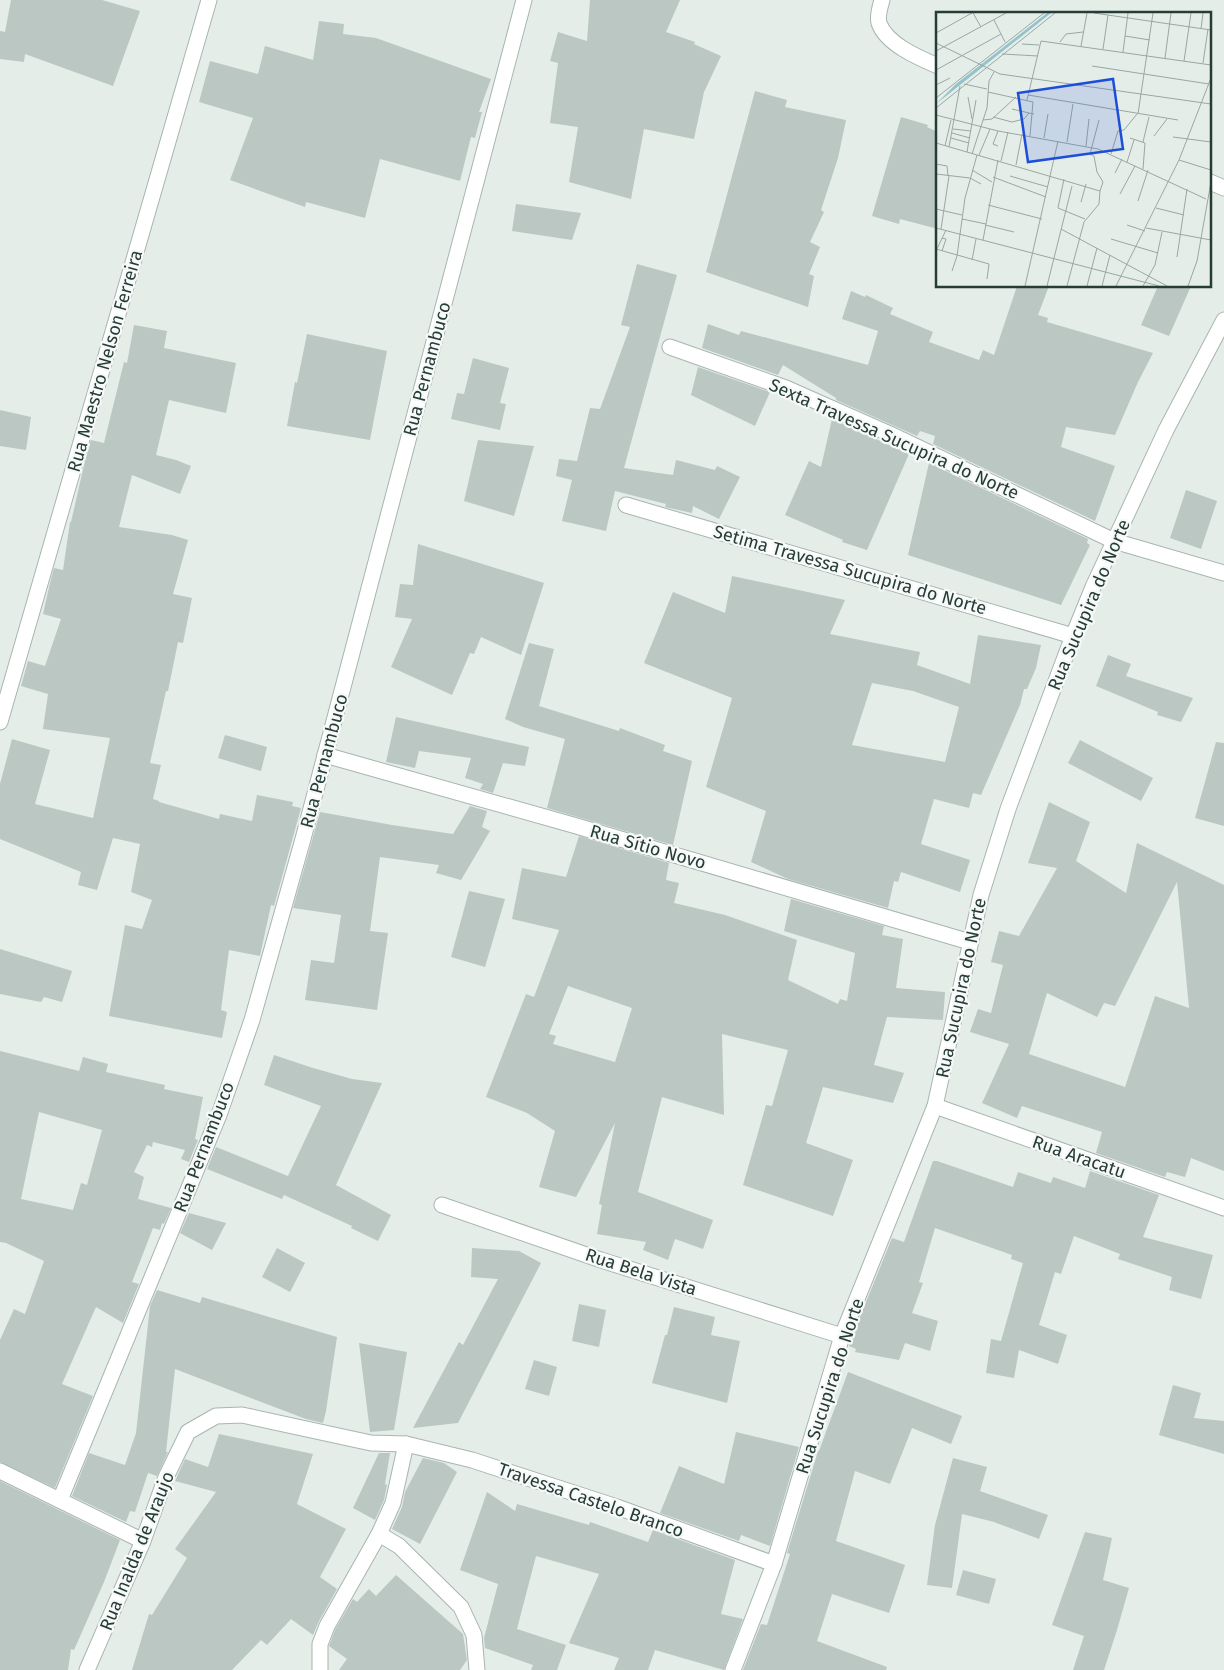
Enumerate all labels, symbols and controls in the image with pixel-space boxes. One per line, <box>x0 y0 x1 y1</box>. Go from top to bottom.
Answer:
inset map <box>936 12 1212 288</box>
street label: Rua Maestro Nelson Ferreira <box>63 247 147 475</box>
street label: Rua Pernambuco <box>398 299 456 439</box>
street label: Sexta Travessa Sucupira do Norte <box>766 374 1022 504</box>
street label: Rua Sucupira do Norte <box>1043 516 1135 694</box>
street label: Setima Travessa Sucupira do Norte <box>711 520 989 620</box>
street label: Rua Pernambuco <box>295 691 353 831</box>
street label: Rua Sítio Novo <box>587 820 709 874</box>
street label: Rua Sucupira do Norte <box>931 896 991 1080</box>
street label: Rua Pernambuco <box>169 1079 239 1215</box>
street label: Rua Aracatu <box>1029 1131 1129 1183</box>
street label: Rua Bela Vista <box>582 1244 700 1300</box>
street label: Rua Sucupira do Norte <box>791 1295 869 1477</box>
street label: Travessa Castelo Branco <box>495 1458 687 1542</box>
street label: Rua Inalda de Araujo <box>95 1468 179 1634</box>

